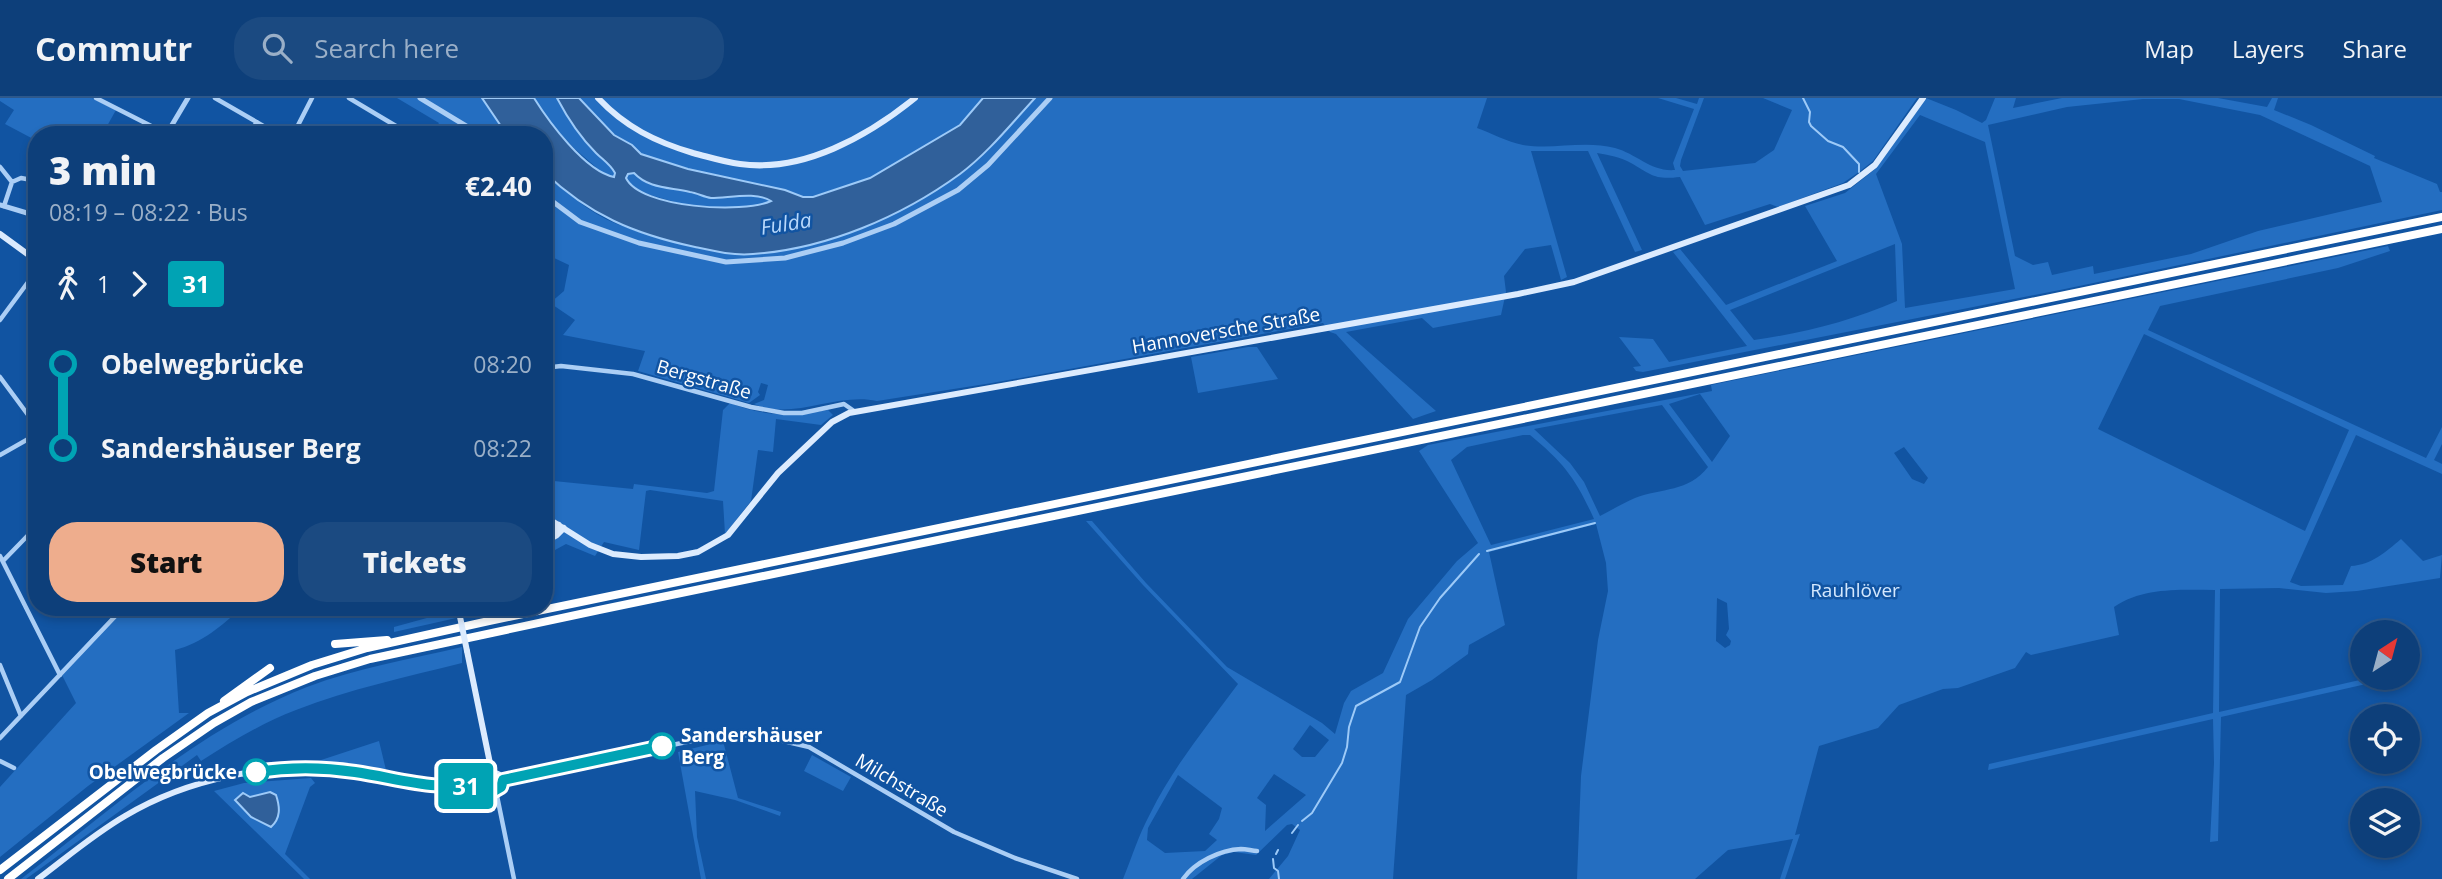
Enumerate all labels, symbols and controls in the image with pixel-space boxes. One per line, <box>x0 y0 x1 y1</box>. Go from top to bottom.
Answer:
search box <box>234 17 724 80</box>
text: Commutr <box>35 26 192 71</box>
icon: search <box>258 29 296 67</box>
text: Search here <box>314 30 459 66</box>
text: Map <box>2144 32 2194 65</box>
text: Layers <box>2232 32 2305 65</box>
text: Share <box>2343 32 2407 65</box>
text: 3 min <box>49 144 157 196</box>
text: €2.40 <box>465 168 532 204</box>
text: 08:19 – 08:22 · Bus <box>49 196 248 228</box>
water label: Fulda <box>758 205 814 241</box>
icon: walk <box>49 265 87 303</box>
icon: forward <box>120 265 158 303</box>
text: 31 <box>182 267 210 300</box>
text: 1 <box>97 268 110 300</box>
street label: Hannoversche Straße <box>1130 301 1322 359</box>
text: Obelwegbrücke <box>101 346 304 382</box>
text: 08:20 <box>473 348 532 380</box>
street label: Bergstraße <box>653 353 755 405</box>
text: Sandershäuser Berg <box>101 430 361 466</box>
text: 08:22 <box>473 432 532 464</box>
button: Start <box>49 522 284 602</box>
button: Tickets <box>298 522 532 602</box>
park label: Rauhlöver <box>1810 577 1900 603</box>
north arrow <box>2350 620 2420 690</box>
map controls <box>2350 620 2420 858</box>
button: locate <box>2350 704 2420 774</box>
place label: Sandershäuser Berg <box>681 722 823 770</box>
marker: Sandershäuser Berg <box>649 733 675 759</box>
street label: Milchstraße <box>851 747 953 823</box>
place label: Obelwegbrücke <box>89 759 237 785</box>
marker: Obelwegbrücke <box>243 759 269 785</box>
line badge: 31 <box>434 763 498 809</box>
text: 31 <box>452 769 480 802</box>
button: layers <box>2350 788 2420 858</box>

